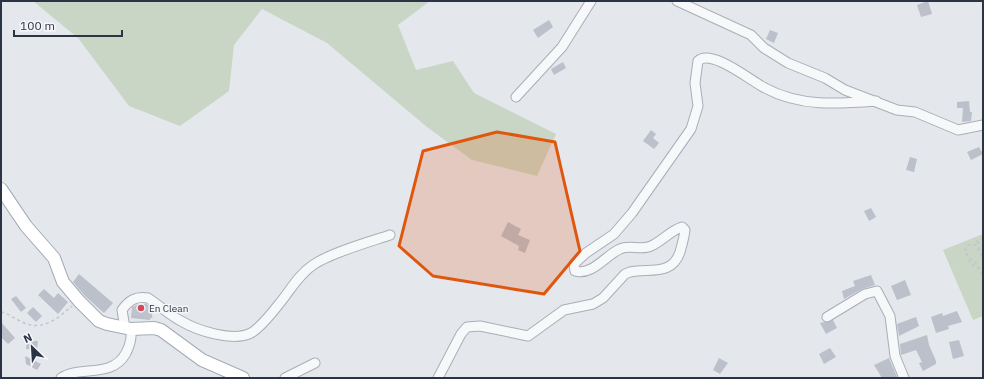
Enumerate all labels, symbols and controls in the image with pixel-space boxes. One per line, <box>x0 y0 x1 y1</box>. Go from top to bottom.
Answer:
scale bar <box>14 12 122 38</box>
text: 100 m <box>20 18 55 33</box>
place label: En Clean <box>149 302 188 315</box>
marker: En Clean <box>136 303 146 313</box>
north arrow <box>12 327 52 367</box>
text: N <box>21 330 34 346</box>

